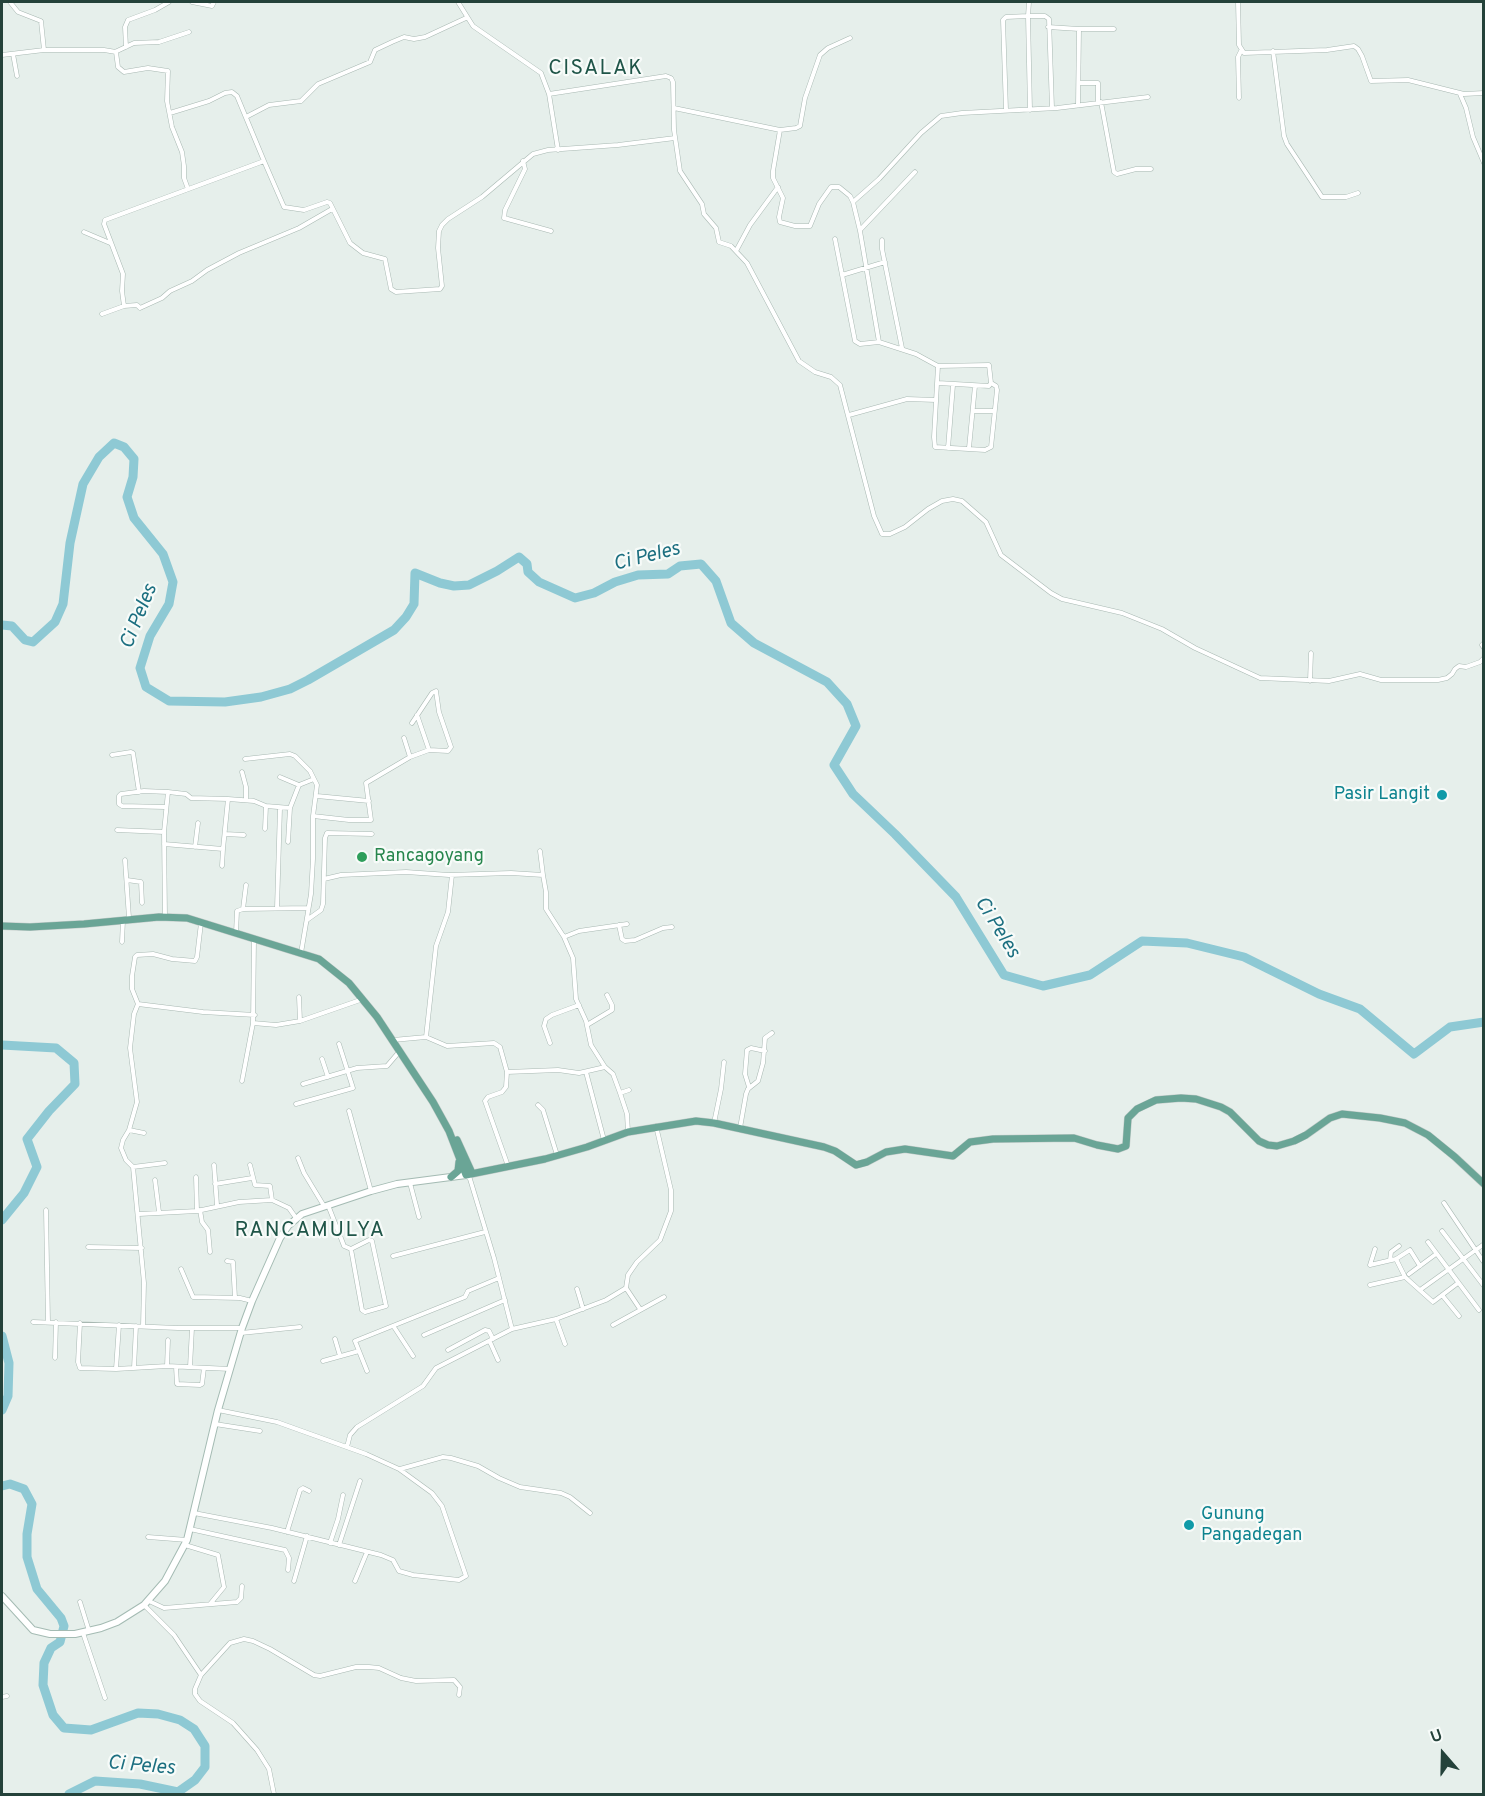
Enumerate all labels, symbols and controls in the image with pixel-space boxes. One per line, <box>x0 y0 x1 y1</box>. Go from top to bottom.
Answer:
district label: CISALAK <box>548 57 644 83</box>
water label: Ci Peles <box>611 538 683 578</box>
water label: Ci Peles <box>116 581 164 653</box>
place label: Pasir Langit <box>1334 784 1430 806</box>
marker: Pasir Langit <box>1435 788 1449 802</box>
place label: Rancagoyang <box>374 846 484 868</box>
marker: Rancagoyang <box>355 850 369 864</box>
water label: Ci Peles <box>968 893 1024 963</box>
district label: RANCAMULYA <box>234 1219 386 1245</box>
place label: Gunung Pangadegan <box>1201 1504 1302 1546</box>
marker: Gunung Pangadegan <box>1182 1518 1196 1532</box>
north arrow <box>1413 1724 1473 1784</box>
text: U <box>1428 1726 1446 1748</box>
water label: Ci Peles <box>106 1752 176 1782</box>

